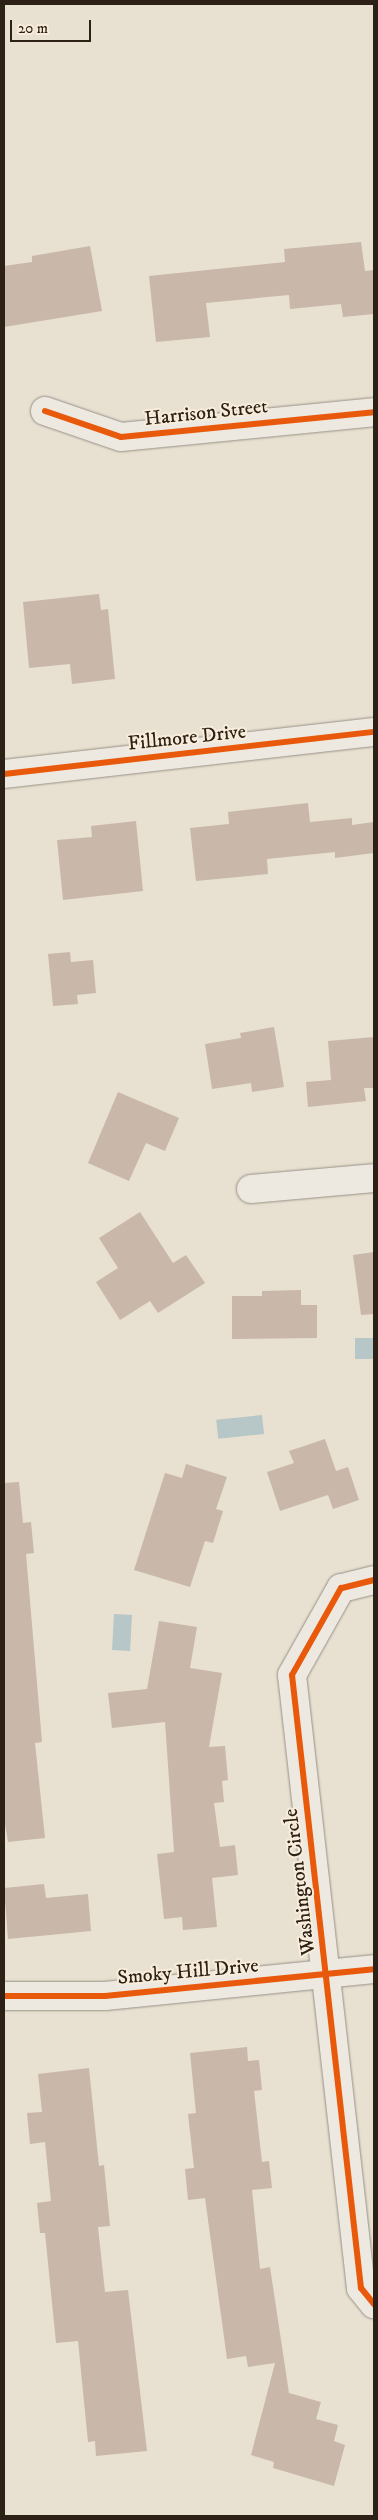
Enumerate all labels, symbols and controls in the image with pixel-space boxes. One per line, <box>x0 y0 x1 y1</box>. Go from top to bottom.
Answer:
scale bar <box>12 10 94 42</box>
text: 20 m <box>18 19 48 38</box>
street label: Harrison Street <box>143 395 269 431</box>
street label: Fillmore Drive <box>127 720 247 756</box>
street label: Washington Circle <box>279 1807 321 1957</box>
street label: Smoky Hill Drive <box>116 1954 260 1990</box>

